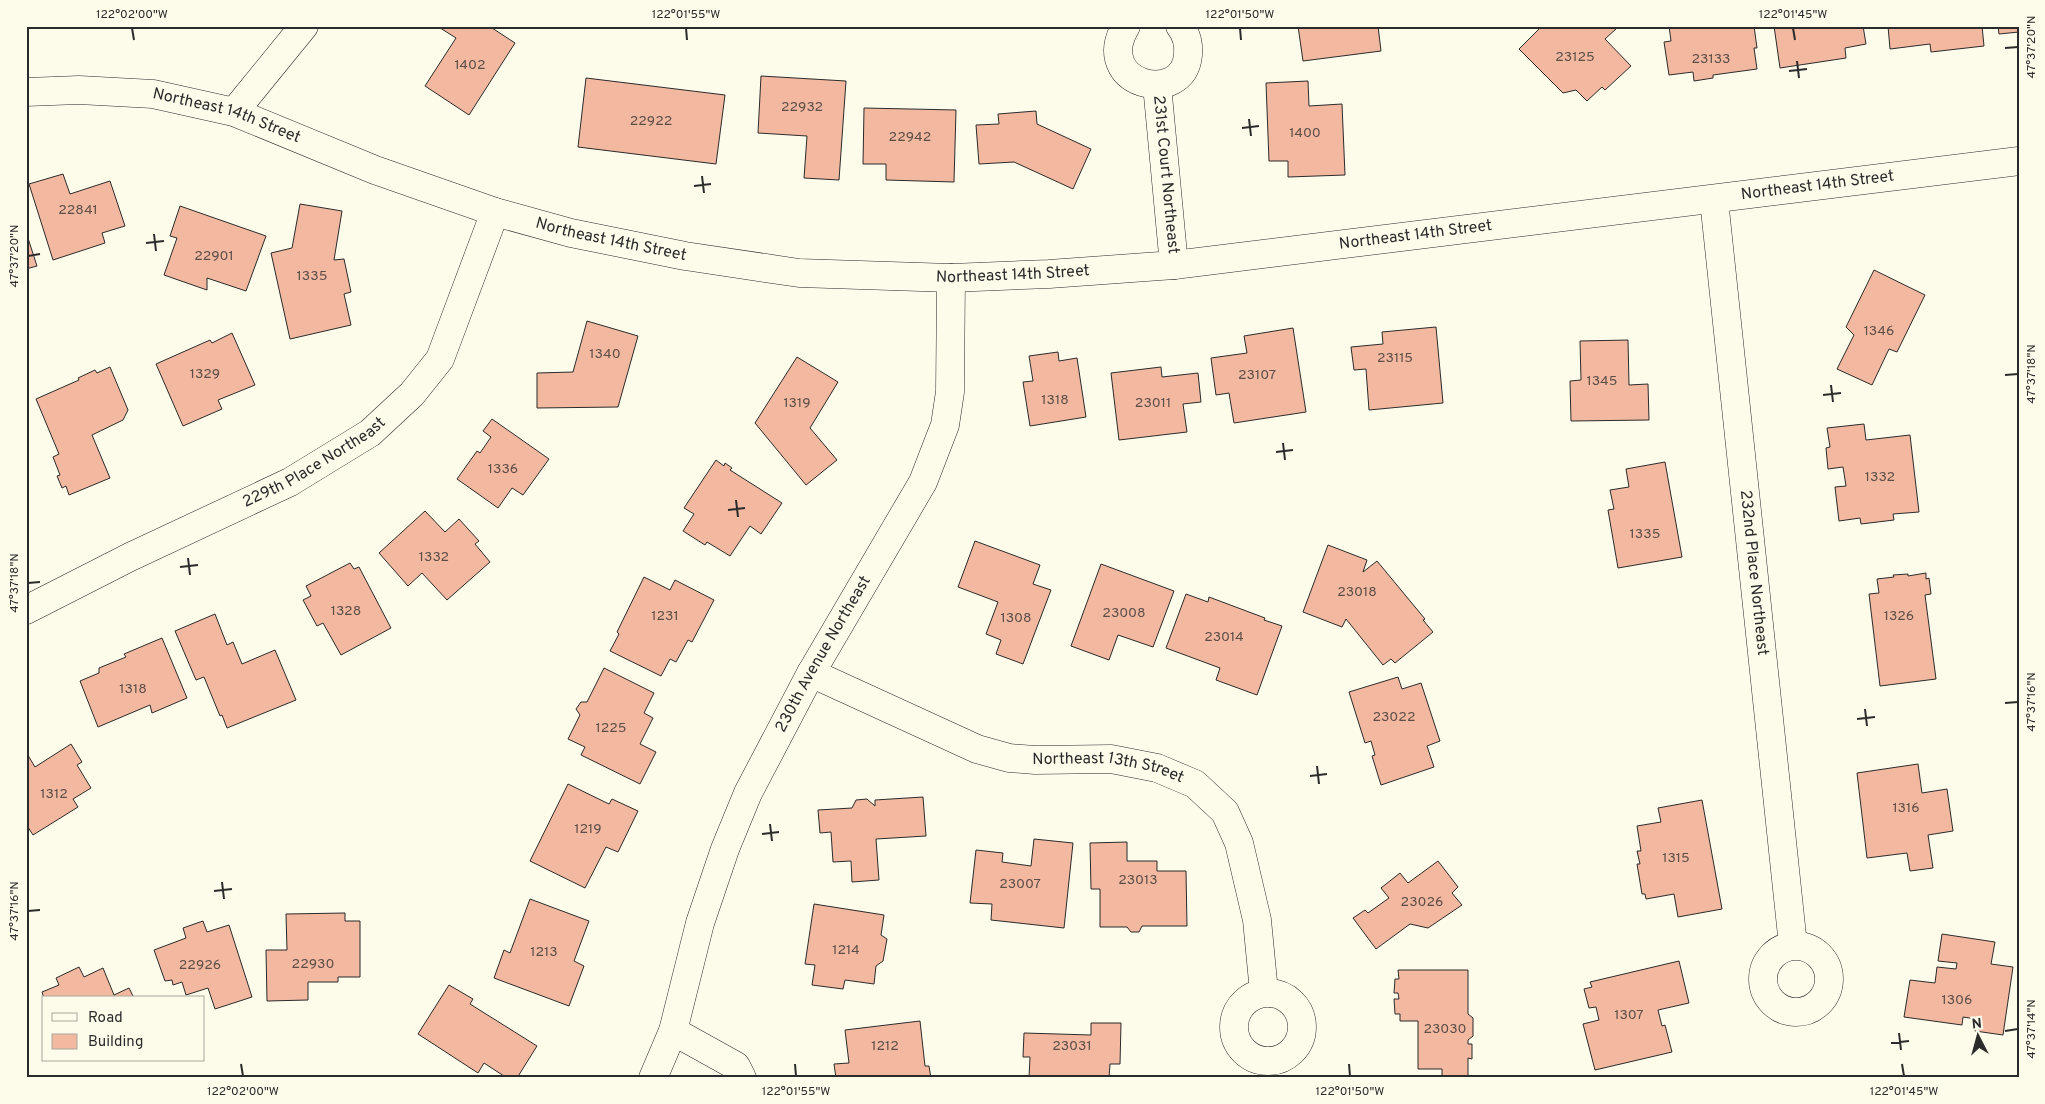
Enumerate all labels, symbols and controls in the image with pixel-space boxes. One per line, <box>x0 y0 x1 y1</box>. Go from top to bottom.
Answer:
text: 122°02'00"W <box>96 7 168 23</box>
text: 122°01'55"W <box>652 7 720 23</box>
text: 122°01'50"W <box>1206 7 1274 23</box>
text: 122°01'45"W <box>1759 7 1827 23</box>
text: 47°37'20"N <box>2024 16 2040 78</box>
house number: 23125 <box>1555 49 1595 66</box>
house number: 23133 <box>1691 51 1731 68</box>
house number: 1402 <box>454 57 486 74</box>
street label: Northeast 14th Street <box>151 84 303 148</box>
street label: 231st Court Northeast <box>1148 94 1183 255</box>
house number: 22932 <box>781 99 823 116</box>
house number: 22922 <box>630 113 672 130</box>
house number: 1400 <box>1289 125 1321 142</box>
house number: 22942 <box>889 129 931 146</box>
street label: Northeast 14th Street <box>1740 166 1895 205</box>
house number: 22841 <box>58 202 98 219</box>
street label: Northeast 14th Street <box>533 214 688 266</box>
street label: Northeast 14th Street <box>1338 216 1493 255</box>
text: 47°37'20"N <box>7 225 23 287</box>
house number: 22901 <box>194 248 234 265</box>
street label: Northeast 14th Street <box>935 261 1090 288</box>
house number: 1335 <box>297 268 327 285</box>
house number: 1346 <box>1864 323 1894 340</box>
text: 47°37'18"N <box>2024 344 2040 404</box>
house number: 1340 <box>589 346 621 363</box>
house number: 23115 <box>1377 350 1413 367</box>
house number: 1329 <box>190 366 220 383</box>
house number: 23107 <box>1238 367 1276 384</box>
house number: 1345 <box>1586 373 1618 390</box>
house number: 1318 <box>1041 392 1069 409</box>
house number: 1319 <box>783 395 811 412</box>
house number: 23011 <box>1135 395 1171 412</box>
street label: 229th Place Northeast <box>240 413 390 513</box>
house number: 1336 <box>488 461 518 478</box>
house number: 1332 <box>1865 469 1895 486</box>
street label: 232nd Place Northeast <box>1735 489 1772 657</box>
house number: 1335 <box>1630 526 1660 543</box>
house number: 1332 <box>419 549 449 566</box>
text: 47°37'18"N <box>7 553 23 613</box>
street label: 230th Avenue Northeast <box>771 572 876 736</box>
house number: 23018 <box>1337 584 1377 601</box>
house number: 1328 <box>331 603 361 620</box>
house number: 23008 <box>1102 605 1146 622</box>
house number: 1231 <box>651 608 679 625</box>
house number: 1326 <box>1884 608 1914 625</box>
house number: 1308 <box>1000 610 1032 627</box>
house number: 23014 <box>1204 629 1244 646</box>
text: 47°37'16"N <box>2024 672 2040 732</box>
house number: 1318 <box>119 681 147 698</box>
house number: 23022 <box>1373 709 1415 726</box>
house number: 1225 <box>595 720 627 737</box>
street label: Northeast 13th Street <box>1032 749 1187 788</box>
house number: 1312 <box>40 786 68 803</box>
house number: 1316 <box>1892 800 1920 817</box>
house number: 1219 <box>574 821 602 838</box>
house number: 1315 <box>1662 850 1690 867</box>
house number: 23013 <box>1118 872 1158 889</box>
house number: 23007 <box>999 876 1041 893</box>
text: 47°37'16"N <box>7 881 23 941</box>
house number: 23026 <box>1401 894 1443 911</box>
house number: 1214 <box>832 942 860 959</box>
house number: 1213 <box>530 944 558 961</box>
house number: 22930 <box>292 956 334 973</box>
house number: 22926 <box>179 957 221 974</box>
house number: 1306 <box>1942 992 1972 1009</box>
legend <box>42 996 205 1062</box>
text: 47°37'14"N <box>2024 999 2040 1059</box>
house number: 1307 <box>1614 1007 1644 1024</box>
text: Road <box>88 1009 123 1028</box>
north arrow <box>1952 1012 2002 1062</box>
text: N <box>1971 1016 1983 1034</box>
house number: 23030 <box>1423 1021 1467 1038</box>
text: Building <box>88 1033 143 1052</box>
house number: 1212 <box>871 1038 899 1055</box>
house number: 23031 <box>1052 1038 1092 1055</box>
text: 122°02'00"W <box>207 1084 279 1100</box>
text: 122°01'55"W <box>762 1084 830 1100</box>
text: 122°01'50"W <box>1316 1084 1384 1100</box>
text: 122°01'45"W <box>1870 1084 1938 1100</box>

